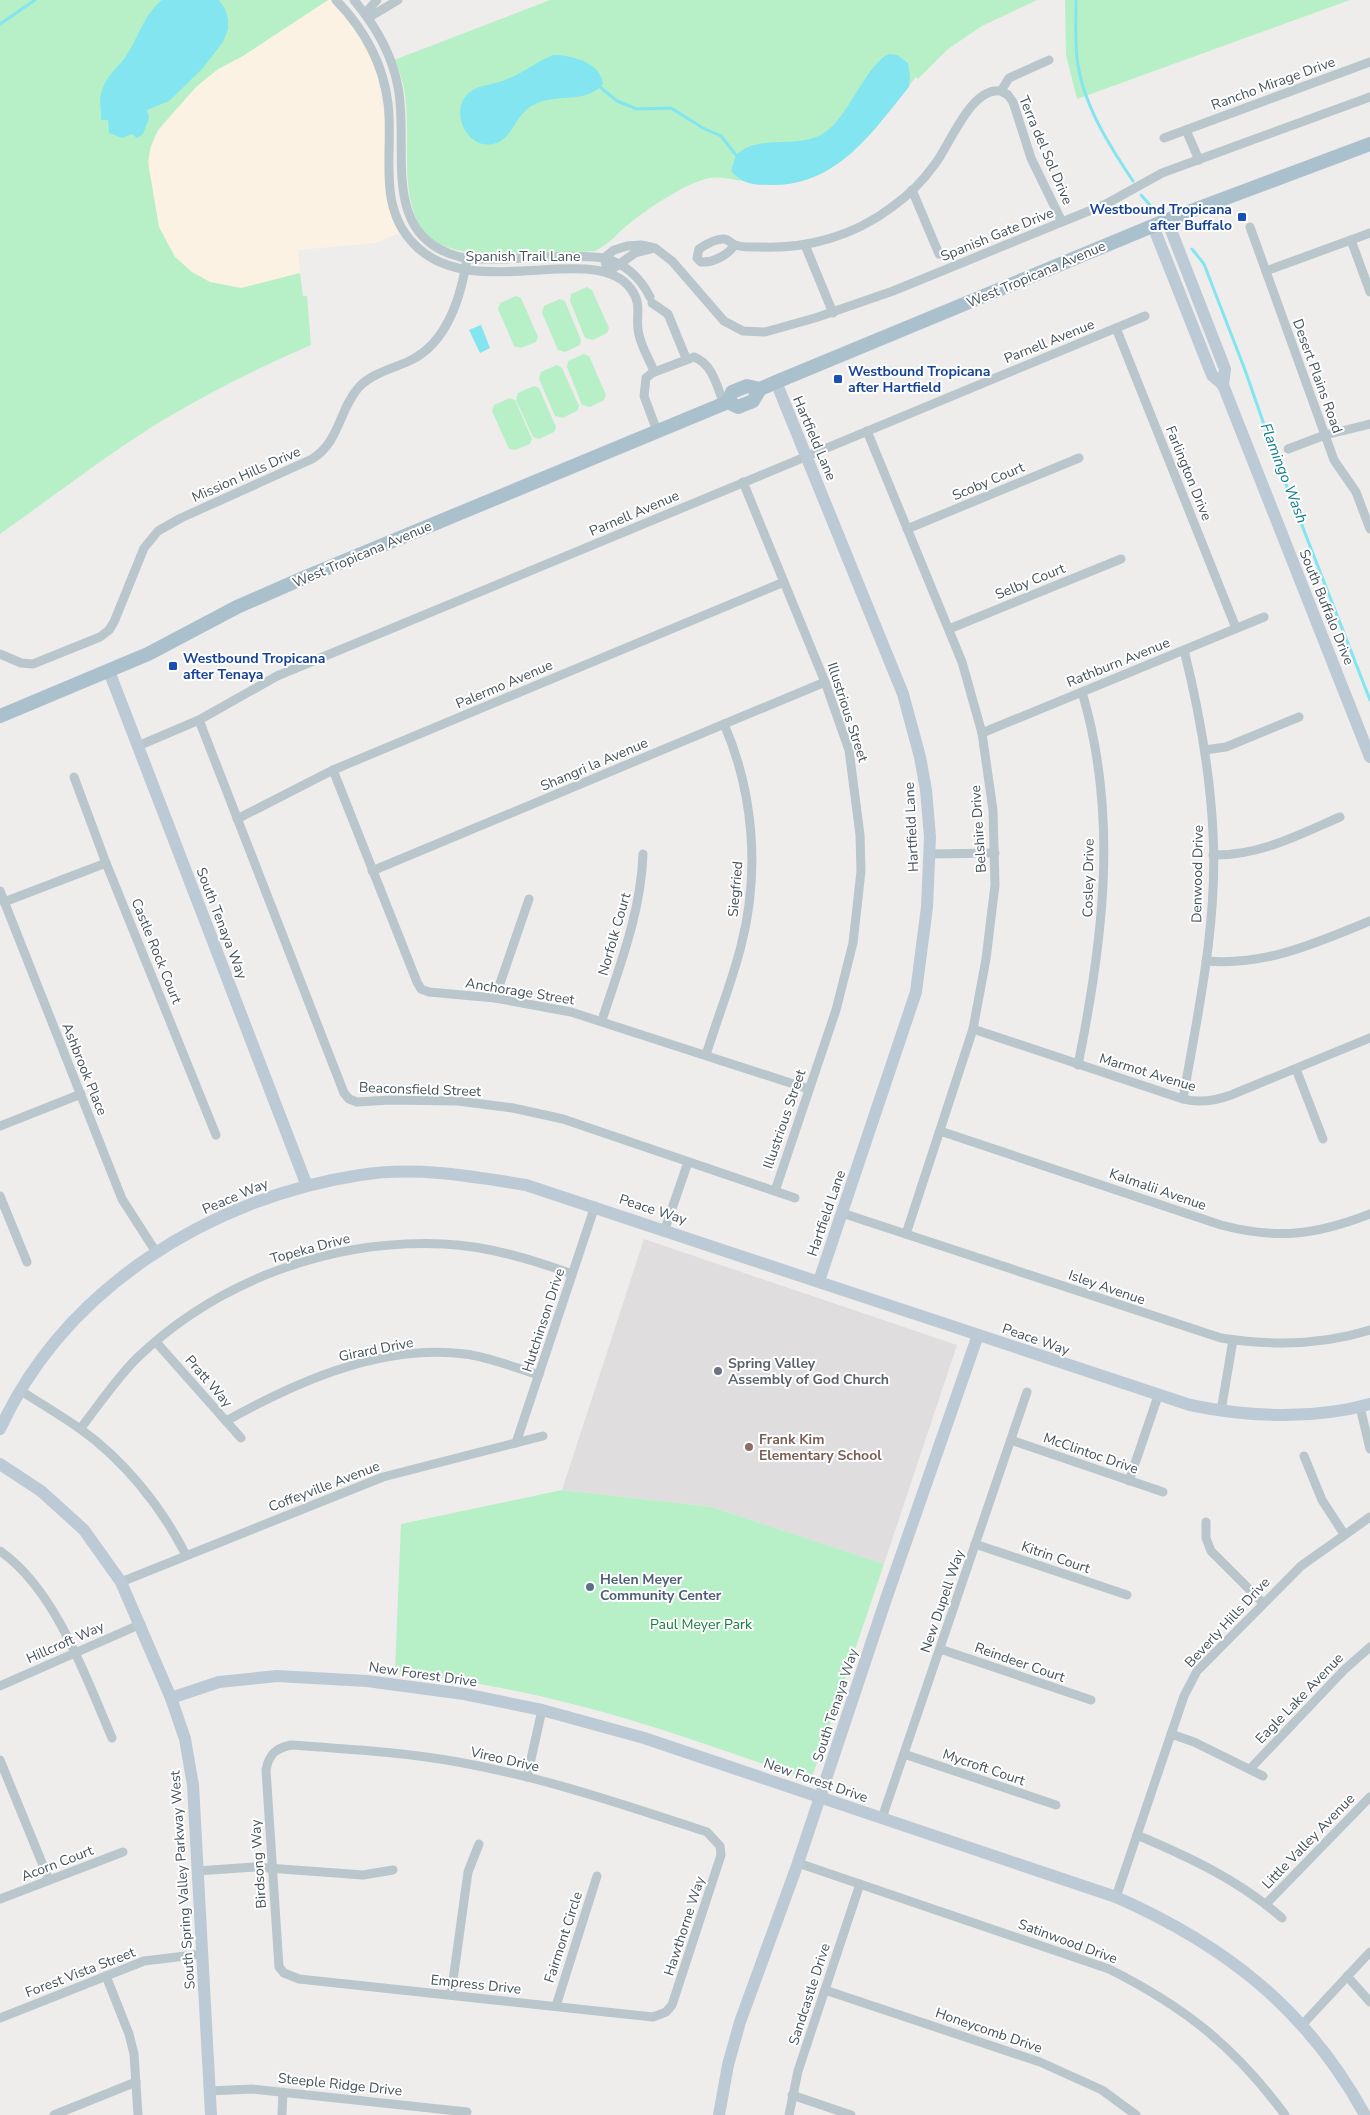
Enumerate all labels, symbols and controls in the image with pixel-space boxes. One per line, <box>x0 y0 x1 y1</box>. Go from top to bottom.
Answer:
street label: Rancho Mirage Drive <box>1209 52 1338 115</box>
street label: Terra del Sol Drive <box>1014 93 1077 208</box>
place label: Westbound Tropicana after Buffalo <box>1090 200 1232 235</box>
street label: Spanish Gate Drive <box>938 203 1057 266</box>
marker: Westbound Tropicana after Buffalo <box>1236 211 1248 223</box>
street label: West Tropicana Avenue <box>964 237 1109 312</box>
street label: Spanish Trail Lane <box>466 247 580 266</box>
street label: Parnell Avenue <box>1001 315 1097 368</box>
street label: Desert Plains Road <box>1288 316 1347 436</box>
place label: Westbound Tropicana after Hartfield <box>848 362 990 397</box>
marker: Westbound Tropicana after Hartfield <box>832 373 844 385</box>
street label: Hartfield Lane <box>788 393 841 483</box>
water label: Flamingo Wash <box>1256 420 1312 526</box>
street label: Farlington Drive <box>1161 423 1216 523</box>
street label: Mission Hills Drive <box>189 442 303 507</box>
street label: Scoby Court <box>949 458 1027 505</box>
street label: Parnell Avenue <box>586 486 682 541</box>
street label: West Tropicana Avenue <box>290 517 435 592</box>
street label: South Buffalo Drive <box>1295 547 1358 668</box>
street label: Selby Court <box>992 559 1068 604</box>
street label: Rathburn Avenue <box>1064 633 1173 692</box>
place label: Westbound Tropicana after Tenaya <box>183 649 325 684</box>
street label: Palermo Avenue <box>453 655 556 713</box>
marker: Westbound Tropicana after Tenaya <box>167 660 179 672</box>
street label: Illustrious Street <box>822 660 873 765</box>
street label: Shangri la Avenue <box>538 733 651 796</box>
street label: Hartfield Lane <box>900 782 923 872</box>
street label: Belshire Drive <box>966 784 991 874</box>
street label: Denwood Drive <box>1187 825 1208 923</box>
street label: Cosley Drive <box>1078 838 1099 918</box>
street label: Siegfried <box>724 860 747 918</box>
street label: South Tenaya Way <box>192 865 252 982</box>
street label: Norfolk Court <box>594 890 635 978</box>
street label: Castle Rock Court <box>127 896 186 1007</box>
street label: Anchorage Street <box>464 973 576 1010</box>
street label: Ashbrook Place <box>57 1020 112 1118</box>
street label: Marmot Avenue <box>1097 1049 1199 1096</box>
street label: Illustrious Street <box>759 1067 810 1171</box>
street label: Beaconsfield Street <box>358 1078 482 1101</box>
street label: Kalmalii Avenue <box>1107 1164 1209 1215</box>
street label: Hartfield Lane <box>803 1168 850 1259</box>
street label: Peace Way <box>199 1174 272 1219</box>
street label: Peace Way <box>617 1190 690 1230</box>
street label: Topeka Drive <box>268 1229 352 1268</box>
street label: Isley Avenue <box>1066 1265 1148 1310</box>
street label: Hutchinson Drive <box>518 1266 569 1375</box>
street label: Peace Way <box>1000 1319 1073 1360</box>
street label: Girard Drive <box>337 1333 415 1366</box>
street label: Pratt Way <box>181 1351 237 1412</box>
place label: Spring Valley Assembly of God Church <box>728 1354 889 1389</box>
marker: Spring Valley Assembly of God Church <box>712 1365 724 1377</box>
street label: McClintoc Drive <box>1041 1428 1141 1479</box>
place label: Frank Kim Elementary School <box>759 1430 882 1465</box>
marker: Frank Kim Elementary School <box>743 1441 755 1453</box>
street label: Coffeyville Avenue <box>266 1457 383 1516</box>
street label: Kitrin Court <box>1019 1537 1093 1578</box>
street label: New Dupell Way <box>916 1546 969 1655</box>
place label: Helen Meyer Community Center <box>600 1570 722 1605</box>
street label: Beverly Hills Drive <box>1181 1573 1274 1672</box>
marker: Helen Meyer Community Center <box>584 1581 596 1593</box>
park label: Paul Meyer Park <box>650 1615 753 1634</box>
street label: Hillcroft Way <box>23 1617 108 1668</box>
street label: Reindeer Court <box>972 1638 1068 1687</box>
street label: South Tenaya Way <box>808 1645 863 1764</box>
street label: Eagle Lake Avenue <box>1251 1649 1348 1748</box>
street label: New Forest Drive <box>368 1658 478 1691</box>
street label: Vireo Drive <box>468 1742 541 1777</box>
street label: Mycroft Court <box>940 1745 1028 1790</box>
street label: New Forest Drive <box>761 1754 870 1807</box>
street label: South Spring Valley Parkway West <box>165 1770 200 1990</box>
street label: Little Valley Avenue <box>1258 1789 1359 1893</box>
street label: Birdsong Way <box>246 1818 271 1909</box>
street label: Acorn Court <box>18 1841 96 1886</box>
street label: Hawthorne Way <box>659 1873 710 1978</box>
street label: Fairmont Circle <box>540 1889 587 1985</box>
street label: Satinwood Drive <box>1016 1915 1120 1968</box>
street label: Sandcastle Drive <box>784 1941 835 2047</box>
street label: Forest Vista Street <box>22 1943 138 2002</box>
street label: Empress Drive <box>430 1970 522 1999</box>
street label: Honeycomb Drive <box>933 2003 1045 2058</box>
street label: Steeple Ridge Drive <box>277 2069 403 2100</box>

